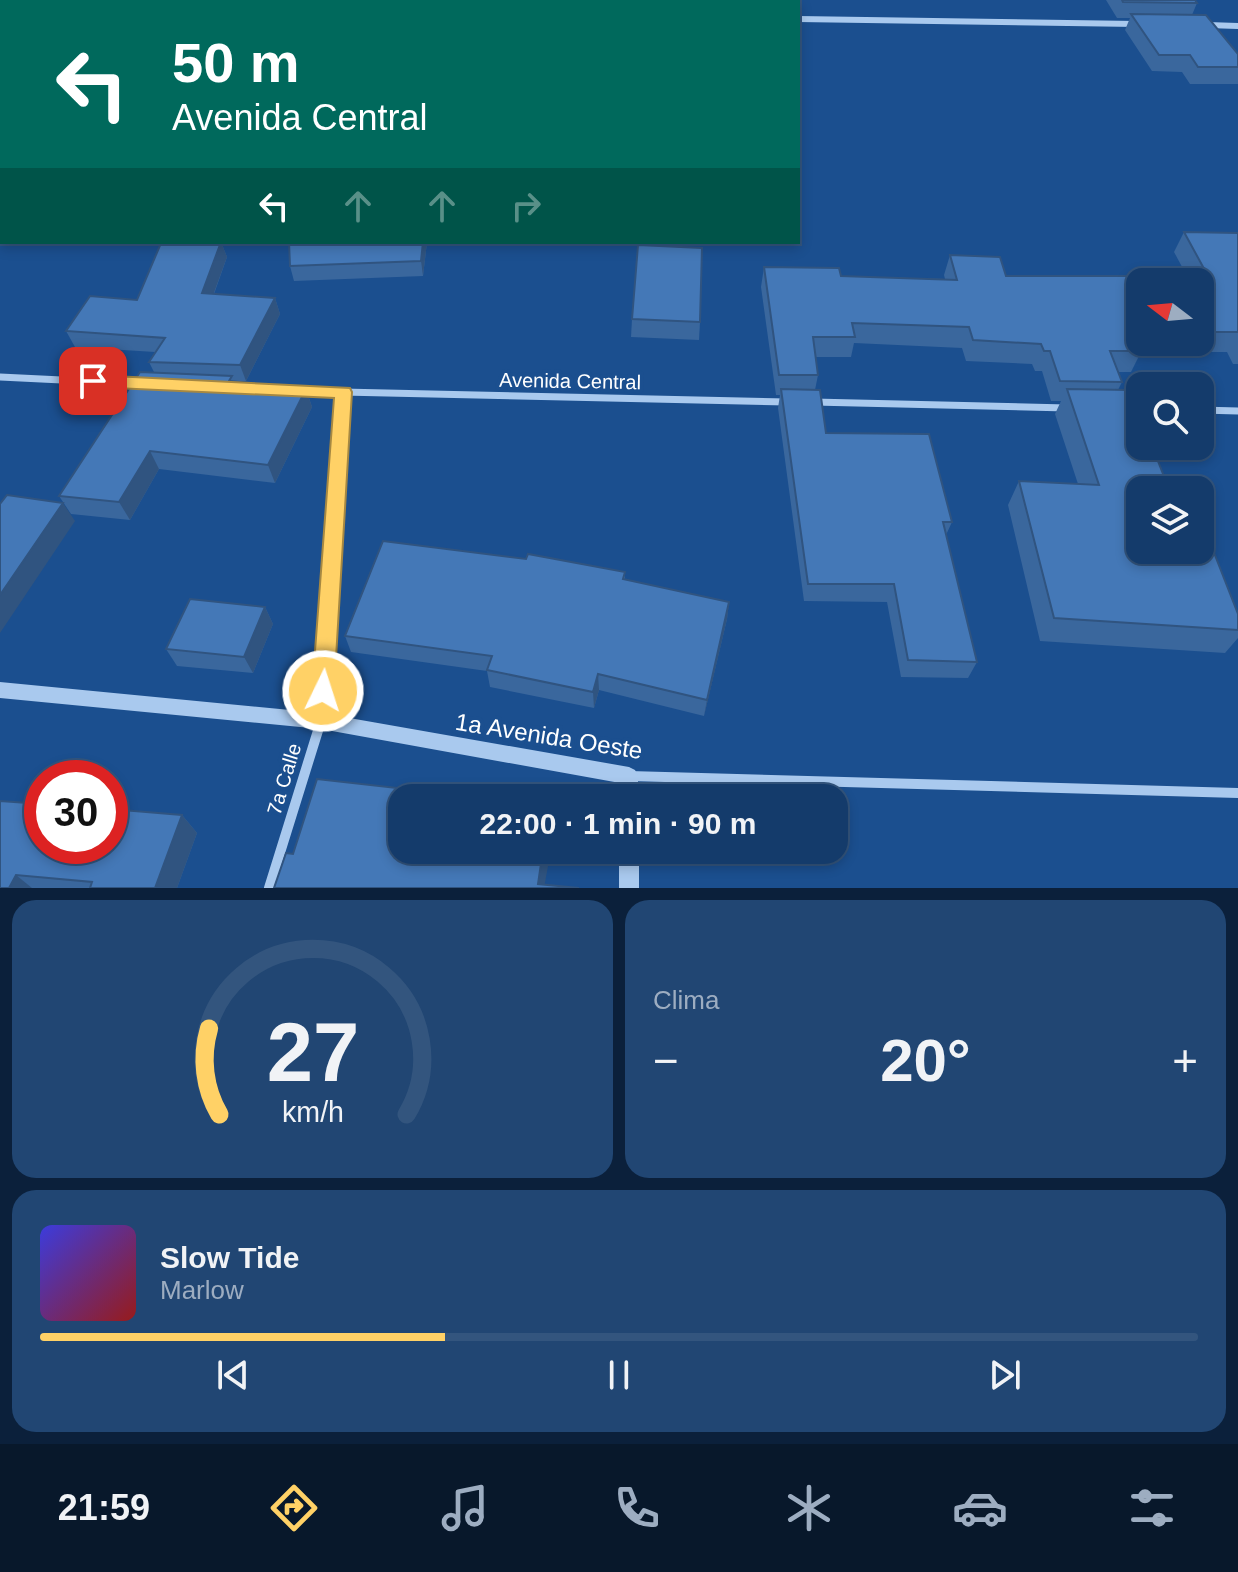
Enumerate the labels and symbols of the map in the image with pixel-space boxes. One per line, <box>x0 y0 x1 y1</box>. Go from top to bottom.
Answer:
north arrow <box>1126 268 1214 356</box>
pin <box>59 347 127 415</box>
street label: Avenida Central <box>499 369 641 393</box>
position arrow <box>281 649 365 733</box>
street label: 1a Avenida Oeste <box>454 708 644 764</box>
street label: 7a Calle <box>263 741 305 817</box>
speed limit sign: 30 <box>24 760 128 864</box>

